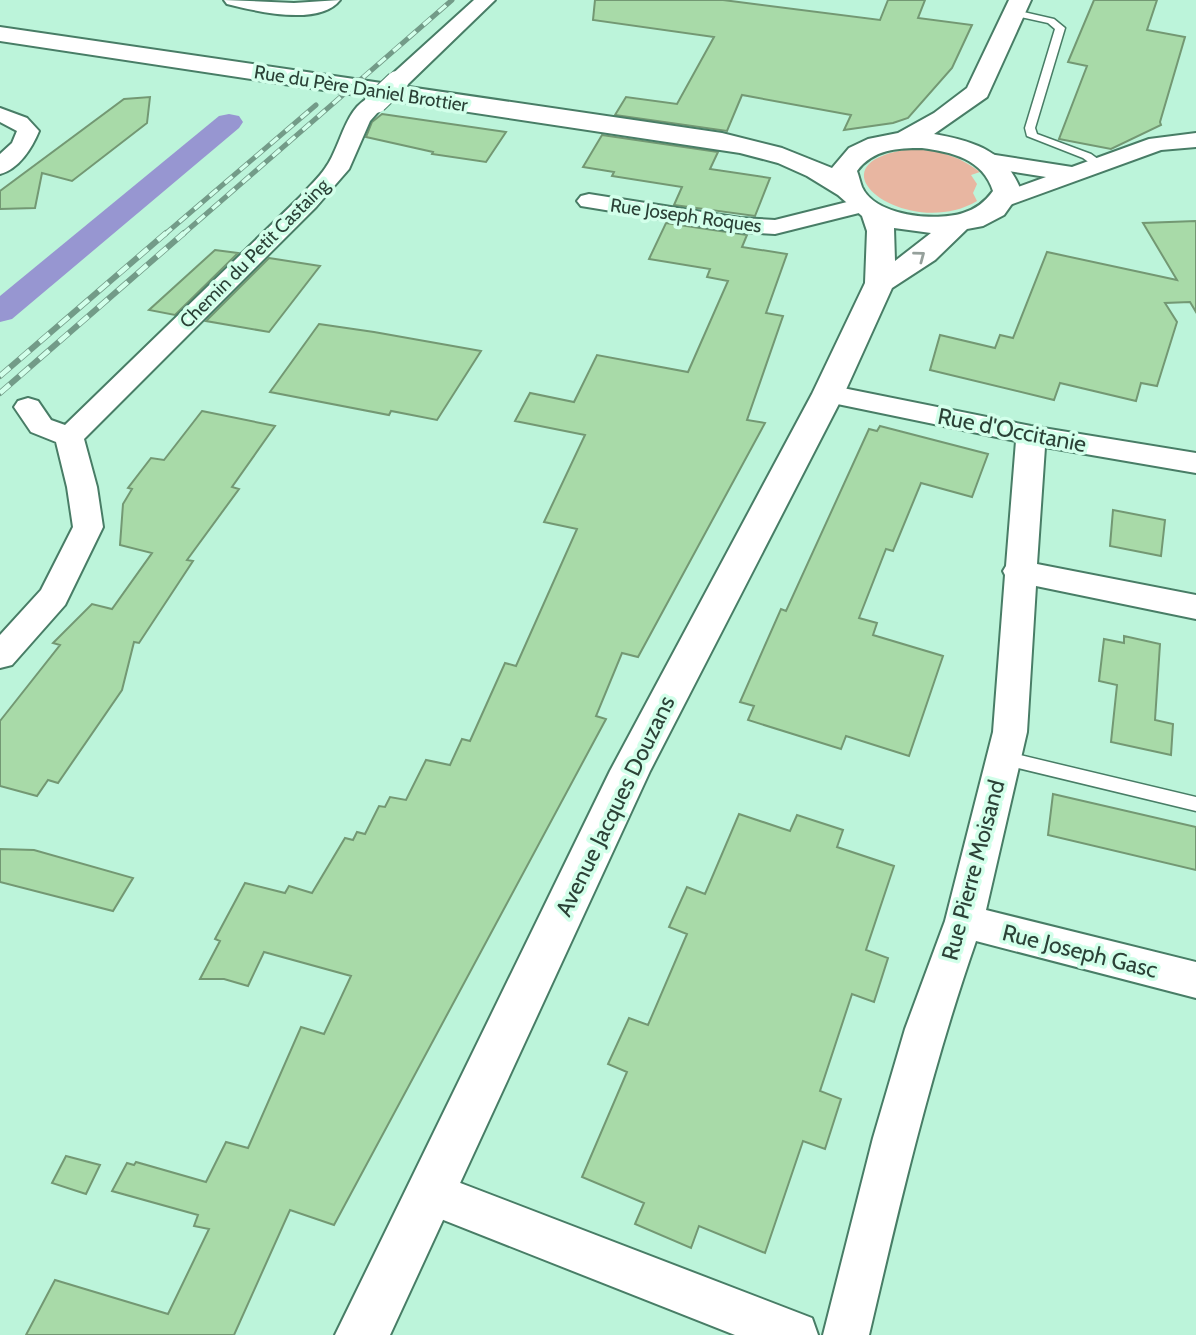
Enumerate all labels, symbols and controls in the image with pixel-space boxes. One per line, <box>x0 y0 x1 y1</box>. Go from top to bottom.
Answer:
street label: Rue du Père Daniel Brottier <box>253 60 469 117</box>
street label: Chemin du Petit Castaing <box>175 173 334 333</box>
street label: Rue Joseph Roques <box>609 193 763 238</box>
one-way arrow <box>913 251 925 264</box>
street label: Rue d'Occitanie <box>935 402 1089 458</box>
street label: Avenue Jacques Douzans <box>549 691 681 921</box>
street label: Rue Pierre Moisand <box>935 777 1011 963</box>
street label: Rue Joseph Gasc <box>999 918 1161 984</box>

